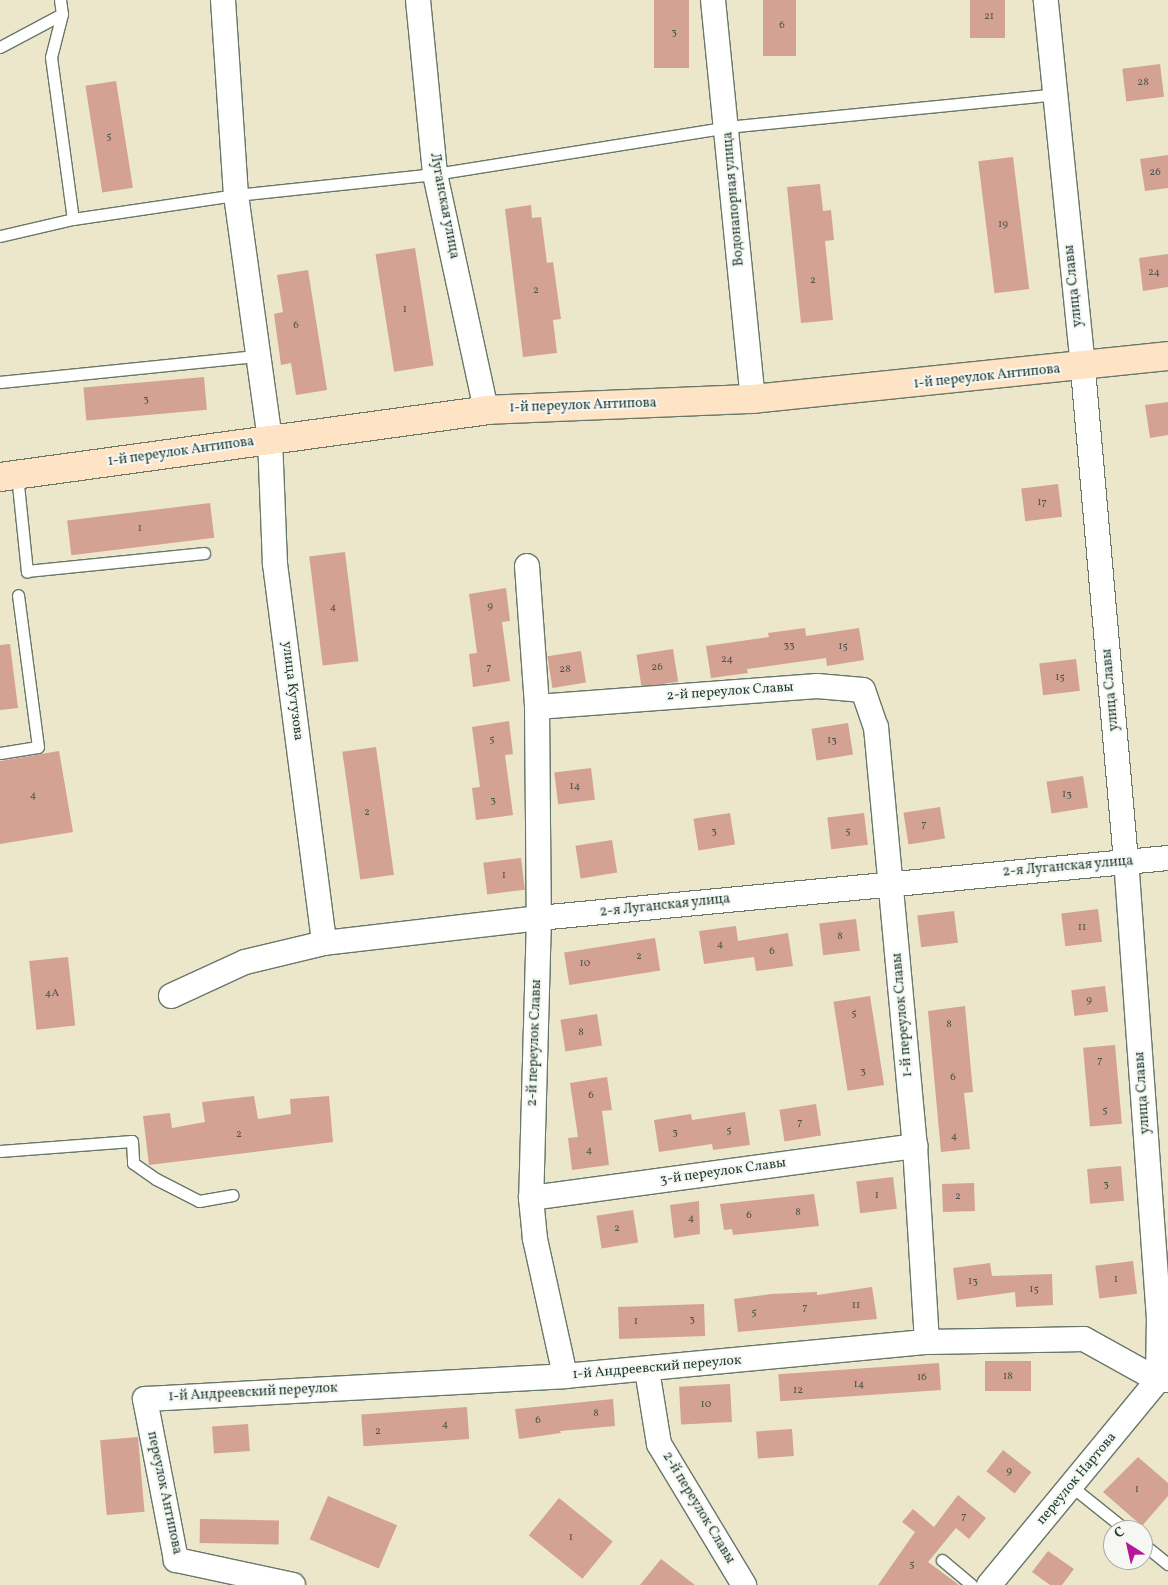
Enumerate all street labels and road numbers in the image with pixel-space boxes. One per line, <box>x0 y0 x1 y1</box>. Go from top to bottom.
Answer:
street label: Водонапорная улица <box>720 131 748 267</box>
street label: Луганская улица <box>425 151 463 261</box>
street label: улица Славы <box>1061 244 1087 328</box>
street label: 1-й переулок Антипова <box>913 361 1061 393</box>
street label: 1-й переулок Антипова <box>509 395 657 417</box>
street label: 1-й переулок Антипова <box>107 433 255 471</box>
street label: улица Кутузова <box>278 640 306 742</box>
street label: улица Славы <box>1099 648 1123 732</box>
street label: 2-й переулок Славы <box>666 679 794 705</box>
street label: 2-я Луганская улица <box>1002 853 1134 881</box>
street label: 2-я Луганская улица <box>599 891 731 921</box>
street label: 1-й переулок Славы <box>889 952 917 1078</box>
street label: 2-й переулок Славы <box>524 979 546 1107</box>
street label: улица Славы <box>1132 1051 1154 1135</box>
street label: 3-й переулок Славы <box>659 1155 787 1189</box>
street label: 1-й Андреевский переулок <box>572 1352 742 1384</box>
street label: 1-й Андреевский переулок <box>168 1380 338 1406</box>
street label: переулок Нартова <box>1033 1429 1121 1529</box>
street label: переулок Антипова <box>143 1430 185 1556</box>
street label: 2-й переулок Славы <box>658 1449 738 1567</box>

